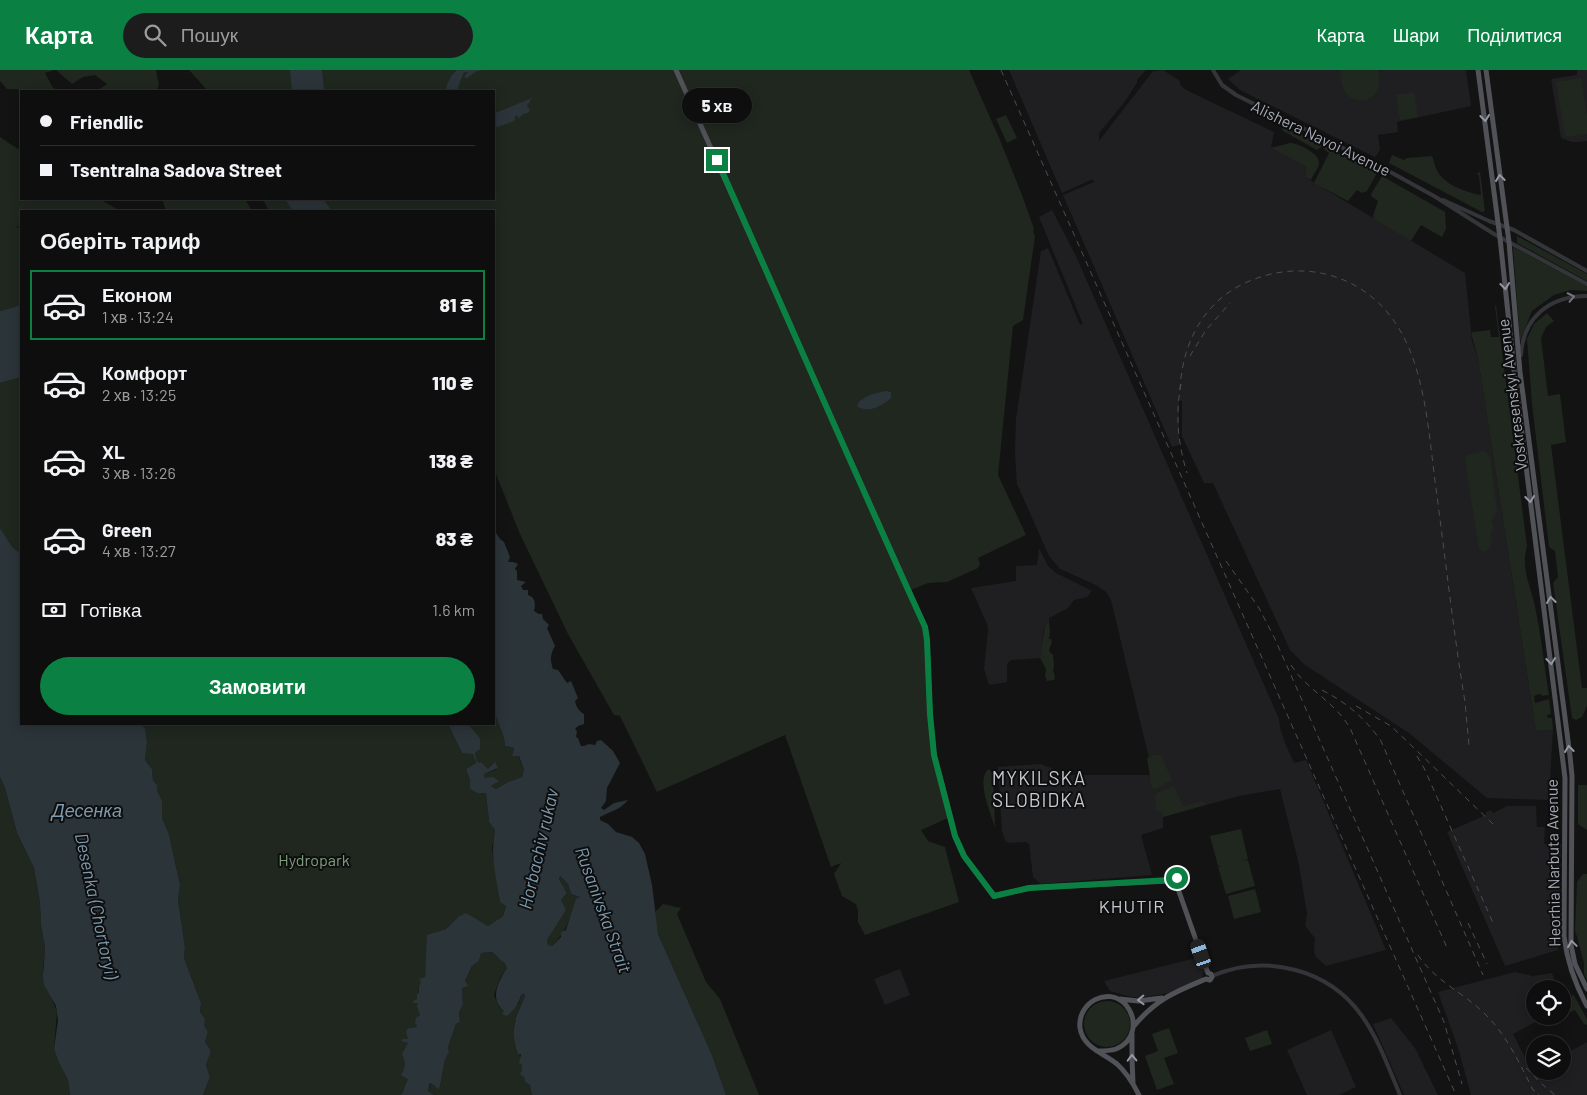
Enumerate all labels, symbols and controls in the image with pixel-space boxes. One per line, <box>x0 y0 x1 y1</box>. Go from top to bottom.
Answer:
search box <box>123 13 473 58</box>
text: Карта <box>25 20 93 49</box>
icon: search <box>141 21 169 49</box>
text: Пошук <box>181 23 238 46</box>
text: Карта <box>1317 24 1365 46</box>
text: Шари <box>1393 24 1439 46</box>
text: Поділитися <box>1467 24 1562 46</box>
callout: 5 хв <box>682 88 752 122</box>
text: 5 хв <box>702 96 732 115</box>
street label: Alishera Navoi Avenue <box>1249 96 1394 180</box>
text: Friendlic <box>70 110 143 133</box>
one-way arrow <box>1479 115 1490 123</box>
route end <box>706 149 728 171</box>
text: Tsentralna Sadova Street <box>70 158 282 181</box>
one-way arrow <box>1495 174 1506 182</box>
text: Оберіть тариф <box>40 227 200 253</box>
one-way arrow <box>1499 282 1510 290</box>
icon: car <box>42 283 87 328</box>
text: Економ <box>102 283 172 306</box>
text: 81 ₴ <box>439 293 473 316</box>
one-way arrow <box>1567 293 1575 303</box>
text: 1 хв · 13:24 <box>102 307 174 326</box>
street label: Voskresenskyi Avenue <box>1493 318 1530 472</box>
icon: car <box>42 361 87 406</box>
text: Комфорт <box>102 361 187 384</box>
text: 110 ₴ <box>432 371 473 394</box>
text: 2 хв · 13:25 <box>102 385 176 404</box>
icon: car <box>42 439 87 484</box>
text: XL <box>102 440 125 463</box>
text: 138 ₴ <box>429 449 473 472</box>
text: 3 хв · 13:26 <box>102 463 176 482</box>
one-way arrow <box>1524 496 1535 504</box>
icon: car <box>42 517 87 562</box>
text: Green <box>102 518 152 541</box>
text: 83 ₴ <box>436 527 473 550</box>
text: 4 хв · 13:27 <box>102 541 176 560</box>
one-way arrow <box>1546 595 1557 603</box>
icon: cash <box>40 596 68 624</box>
text: Готівка <box>80 598 141 621</box>
text: 1.6 km <box>432 600 475 619</box>
button: Замовити <box>40 657 475 715</box>
one-way arrow <box>1545 657 1556 665</box>
one-way arrow <box>1564 745 1575 753</box>
district label: MYKILSKA SLOBIDKA <box>992 766 1086 811</box>
street label: Heorhia Narbuta Avenue <box>1542 779 1563 947</box>
water label: Horbachiv rukav <box>513 786 563 911</box>
water label: Десенка <box>50 799 122 821</box>
water label: Desenka (Chortoryi) <box>71 831 123 982</box>
water label: Rusanivska Strait <box>571 844 637 976</box>
park label: Hydropark <box>278 850 350 869</box>
route start <box>1166 867 1188 889</box>
district label: KHUTIR <box>1099 895 1165 917</box>
car <box>1189 937 1212 971</box>
one-way arrow <box>1567 939 1577 948</box>
map controls <box>1526 980 1571 1080</box>
button: locate <box>1526 980 1571 1025</box>
one-way arrow <box>1136 995 1144 1005</box>
button: layers <box>1526 1035 1571 1080</box>
one-way arrow <box>1127 1054 1137 1062</box>

